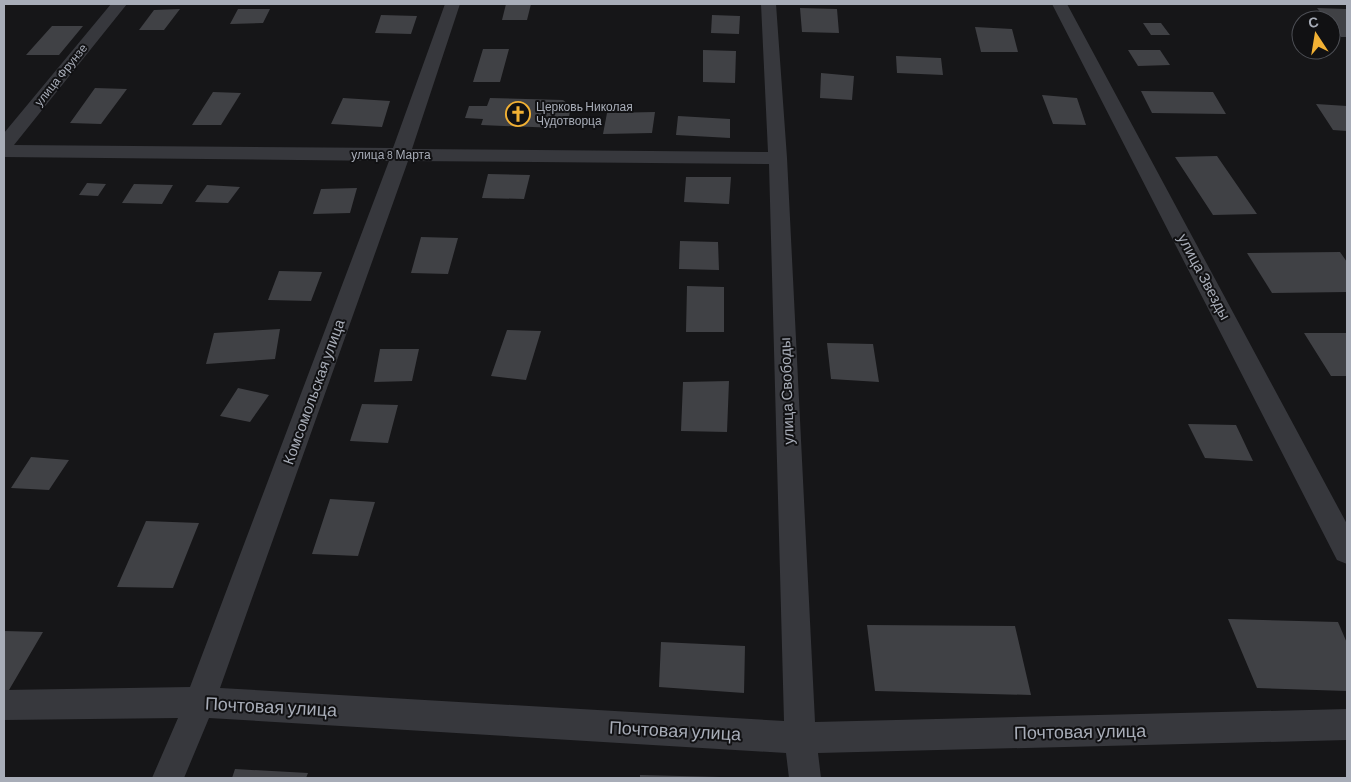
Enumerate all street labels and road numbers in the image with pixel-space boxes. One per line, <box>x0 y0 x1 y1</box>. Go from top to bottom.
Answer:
street label: улица Фрунзе <box>31 40 90 109</box>
street label: улица 8 Марта <box>351 147 431 162</box>
street label: улица Звезды <box>1175 230 1235 323</box>
street label: Комсомольская улица <box>278 316 348 467</box>
street label: улица Свободы <box>775 337 797 445</box>
street label: Почтовая улица <box>204 692 339 720</box>
street label: Почтовая улица <box>608 716 743 744</box>
street label: Почтовая улица <box>1014 719 1147 743</box>

